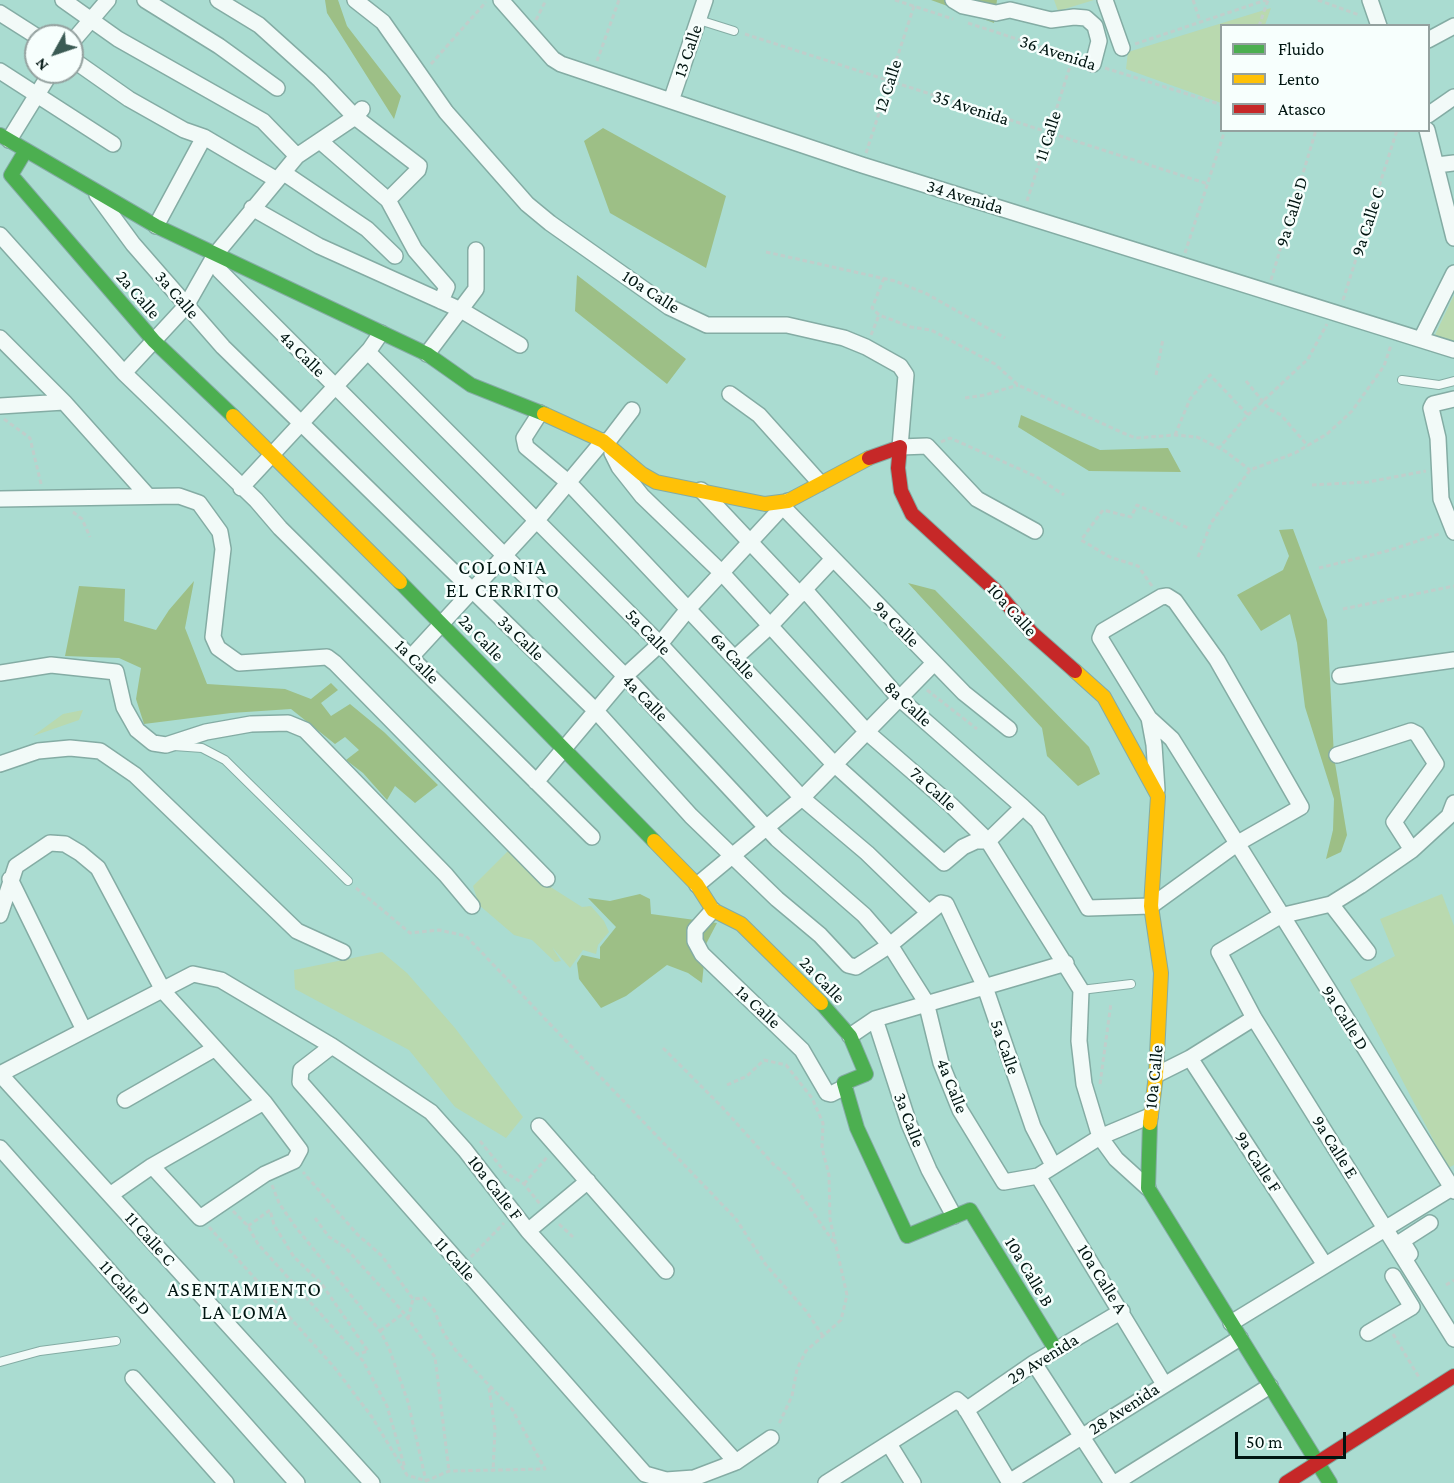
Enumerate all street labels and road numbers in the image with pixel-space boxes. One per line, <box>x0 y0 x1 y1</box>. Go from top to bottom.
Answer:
street label: 13 Calle <box>669 22 707 80</box>
street label: 36 Avenida <box>1017 31 1099 75</box>
street label: 12 Calle <box>869 57 907 115</box>
street label: 35 Avenida <box>930 86 1012 130</box>
street label: 11 Calle <box>1030 108 1066 164</box>
street label: 9a Calle D <box>1271 174 1313 250</box>
street label: 34 Avenida <box>924 175 1006 219</box>
street label: 9a Calle C <box>1347 185 1389 259</box>
street label: 10a Calle <box>618 265 684 319</box>
street label: 2a Calle <box>111 267 165 323</box>
street label: 3a Calle <box>150 267 204 323</box>
street label: 4a Calle <box>274 326 330 382</box>
street label: 10a Calle <box>983 579 1041 641</box>
street label: 9a Calle <box>868 596 924 652</box>
street label: 5a Calle <box>621 604 675 660</box>
street label: 2a Calle <box>454 610 508 666</box>
street label: 3a Calle <box>493 611 549 665</box>
street label: 6a Calle <box>706 628 760 684</box>
street label: 1a Calle <box>390 635 444 689</box>
street label: 4a Calle <box>617 670 673 726</box>
street label: 8a Calle <box>880 676 936 732</box>
street label: 7a Calle <box>905 762 961 816</box>
street label: 2a Calle <box>795 952 849 1008</box>
street label: 1a Calle <box>731 981 785 1033</box>
street label: 9a Calle D <box>1317 982 1373 1054</box>
street label: 5a Calle <box>986 1017 1024 1077</box>
street label: 10a Calle <box>1140 1044 1168 1110</box>
street label: 4a Calle <box>931 1055 973 1117</box>
street label: 3a Calle <box>889 1090 929 1150</box>
street label: 9a Calle E <box>1307 1111 1363 1183</box>
street label: 9a Calle F <box>1230 1127 1286 1197</box>
street label: 10a Calle F <box>463 1151 527 1225</box>
street label: 11 Calle C <box>120 1207 180 1271</box>
street label: 11 Calle <box>430 1233 480 1285</box>
street label: 10a Calle B <box>1000 1233 1058 1311</box>
street label: 10a Calle A <box>1072 1240 1132 1318</box>
street label: 11 Calle D <box>95 1256 155 1320</box>
street label: 29 Avenida <box>1004 1329 1082 1389</box>
street label: 28 Avenida <box>1085 1378 1163 1440</box>

